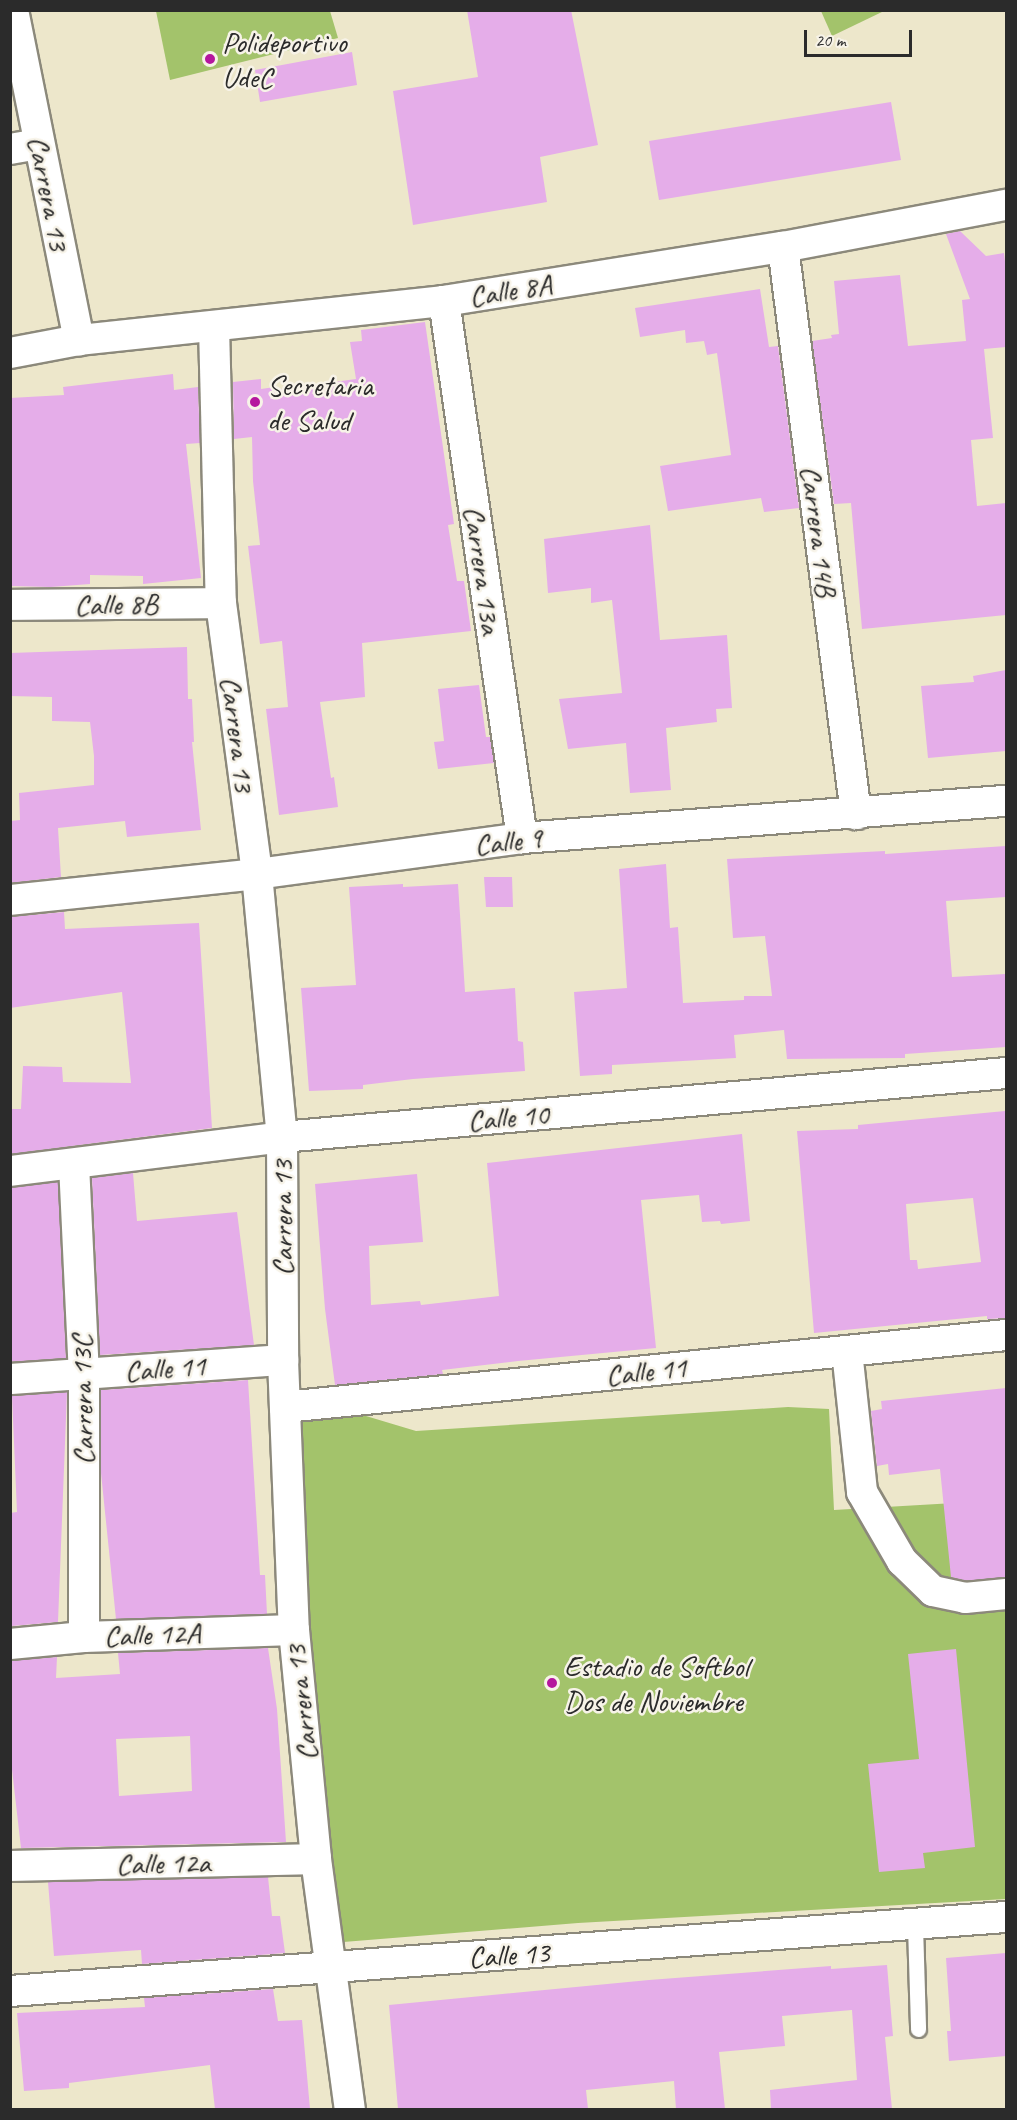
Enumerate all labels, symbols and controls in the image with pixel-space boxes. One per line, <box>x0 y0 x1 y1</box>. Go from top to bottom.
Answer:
scale bar <box>807 18 915 56</box>
place label: Polideportivo UdeC <box>222 24 347 94</box>
text: 20 m <box>815 29 846 51</box>
marker: Polideportivo UdeC <box>203 52 217 66</box>
street label: Carrera 13 <box>20 133 78 253</box>
street label: Calle 8A <box>466 266 554 314</box>
place label: Secretaria de Salud <box>267 367 373 438</box>
marker: Secretaria de Salud <box>248 395 262 409</box>
street label: Carrera 14B <box>793 464 845 598</box>
street label: Carrera 13a <box>456 504 510 636</box>
street label: Calle 8B <box>74 585 158 623</box>
street label: Carrera 13 <box>213 674 263 794</box>
street label: Calle 9 <box>472 820 544 862</box>
street label: Calle 10 <box>466 1096 550 1138</box>
street label: Carrera 13 <box>264 1160 300 1276</box>
street label: Carrera 13C <box>63 1335 101 1465</box>
street label: Calle 11 <box>123 1347 207 1389</box>
street label: Calle 11 <box>604 1349 688 1393</box>
street label: Calle 12A <box>103 1614 201 1654</box>
street label: Carrera 13 <box>277 1643 325 1763</box>
place label: Estadio de Softbol Dos de Noviembre <box>564 1648 748 1718</box>
marker: Estadio de Softbol Dos de Noviembre <box>545 1676 559 1690</box>
street label: Calle 12a <box>115 1844 211 1882</box>
street label: Calle 13 <box>467 1934 551 1976</box>

